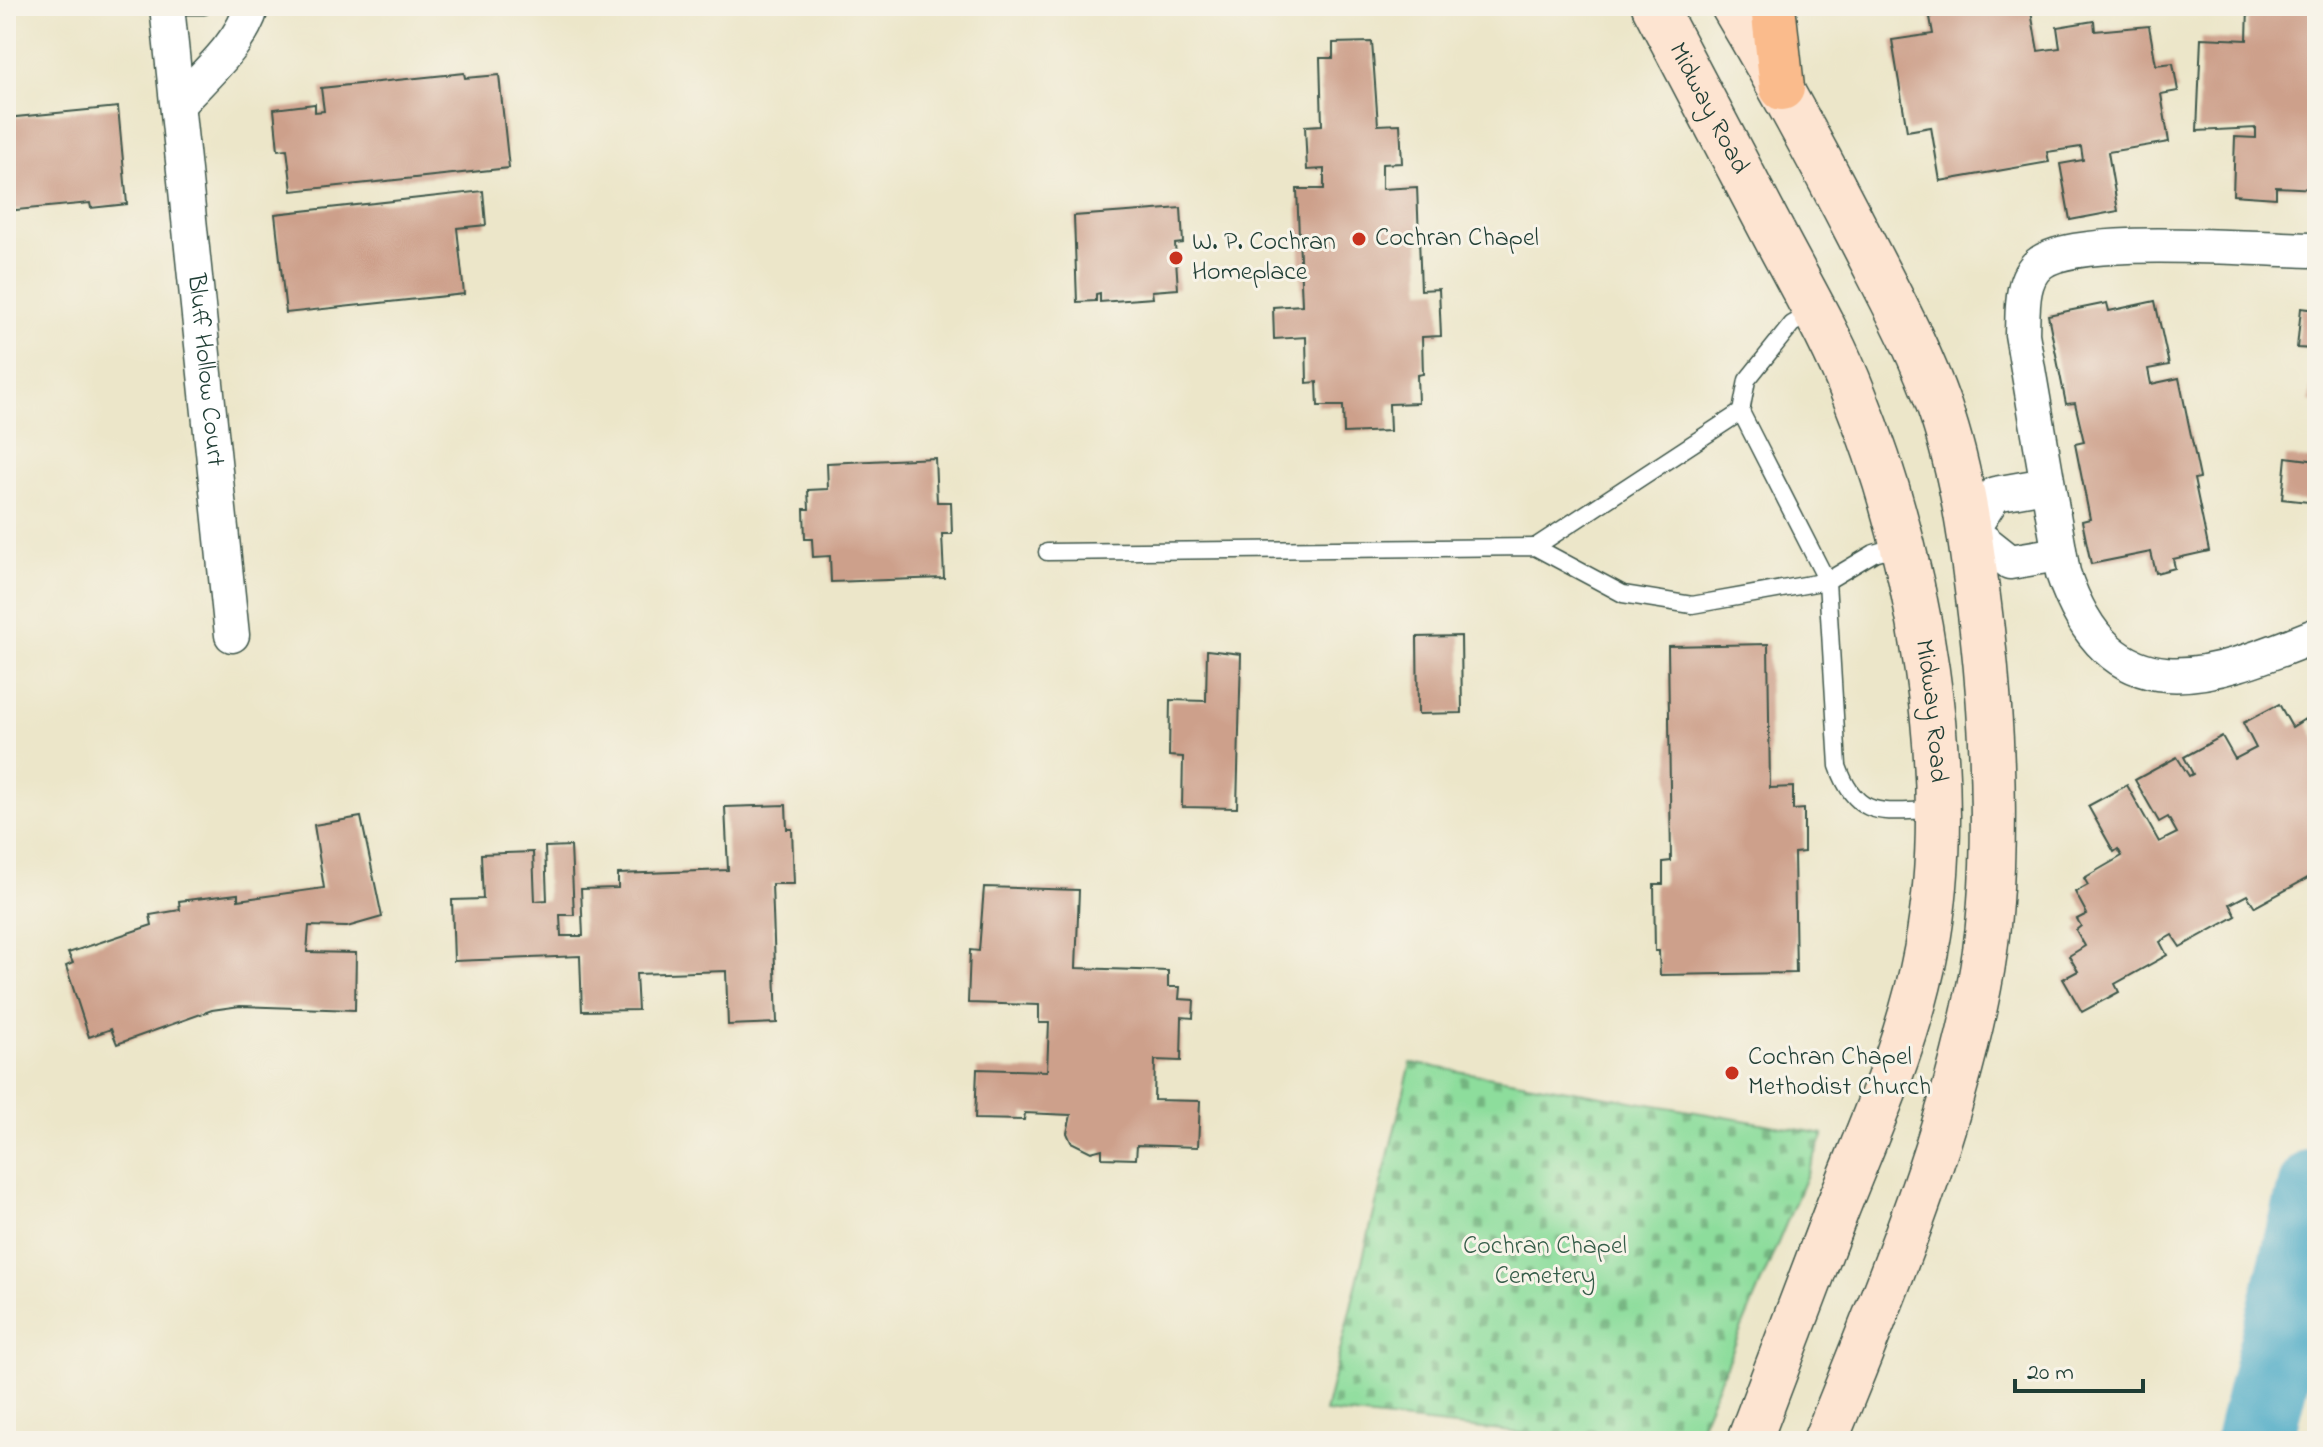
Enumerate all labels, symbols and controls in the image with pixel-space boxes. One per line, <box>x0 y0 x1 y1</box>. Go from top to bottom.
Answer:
street label: Midway Road <box>1658 36 1758 182</box>
place label: Cochran Chapel <box>1375 220 1539 258</box>
place label: W. P. Cochran Homeplace <box>1192 224 1336 292</box>
marker: Cochran Chapel <box>1350 230 1368 248</box>
marker: W. P. Cochran Homeplace <box>1167 249 1185 267</box>
street label: Bluff Hollow Court <box>176 271 233 468</box>
street label: Midway Road <box>1903 637 1956 784</box>
place label: Cochran Chapel Methodist Church <box>1748 1039 1931 1107</box>
marker: Cochran Chapel Methodist Church <box>1723 1064 1741 1082</box>
park label: Cochran Chapel Cemetery <box>1463 1228 1627 1296</box>
scale bar <box>2015 1343 2143 1393</box>
text: 20 m <box>2027 1356 2074 1391</box>

